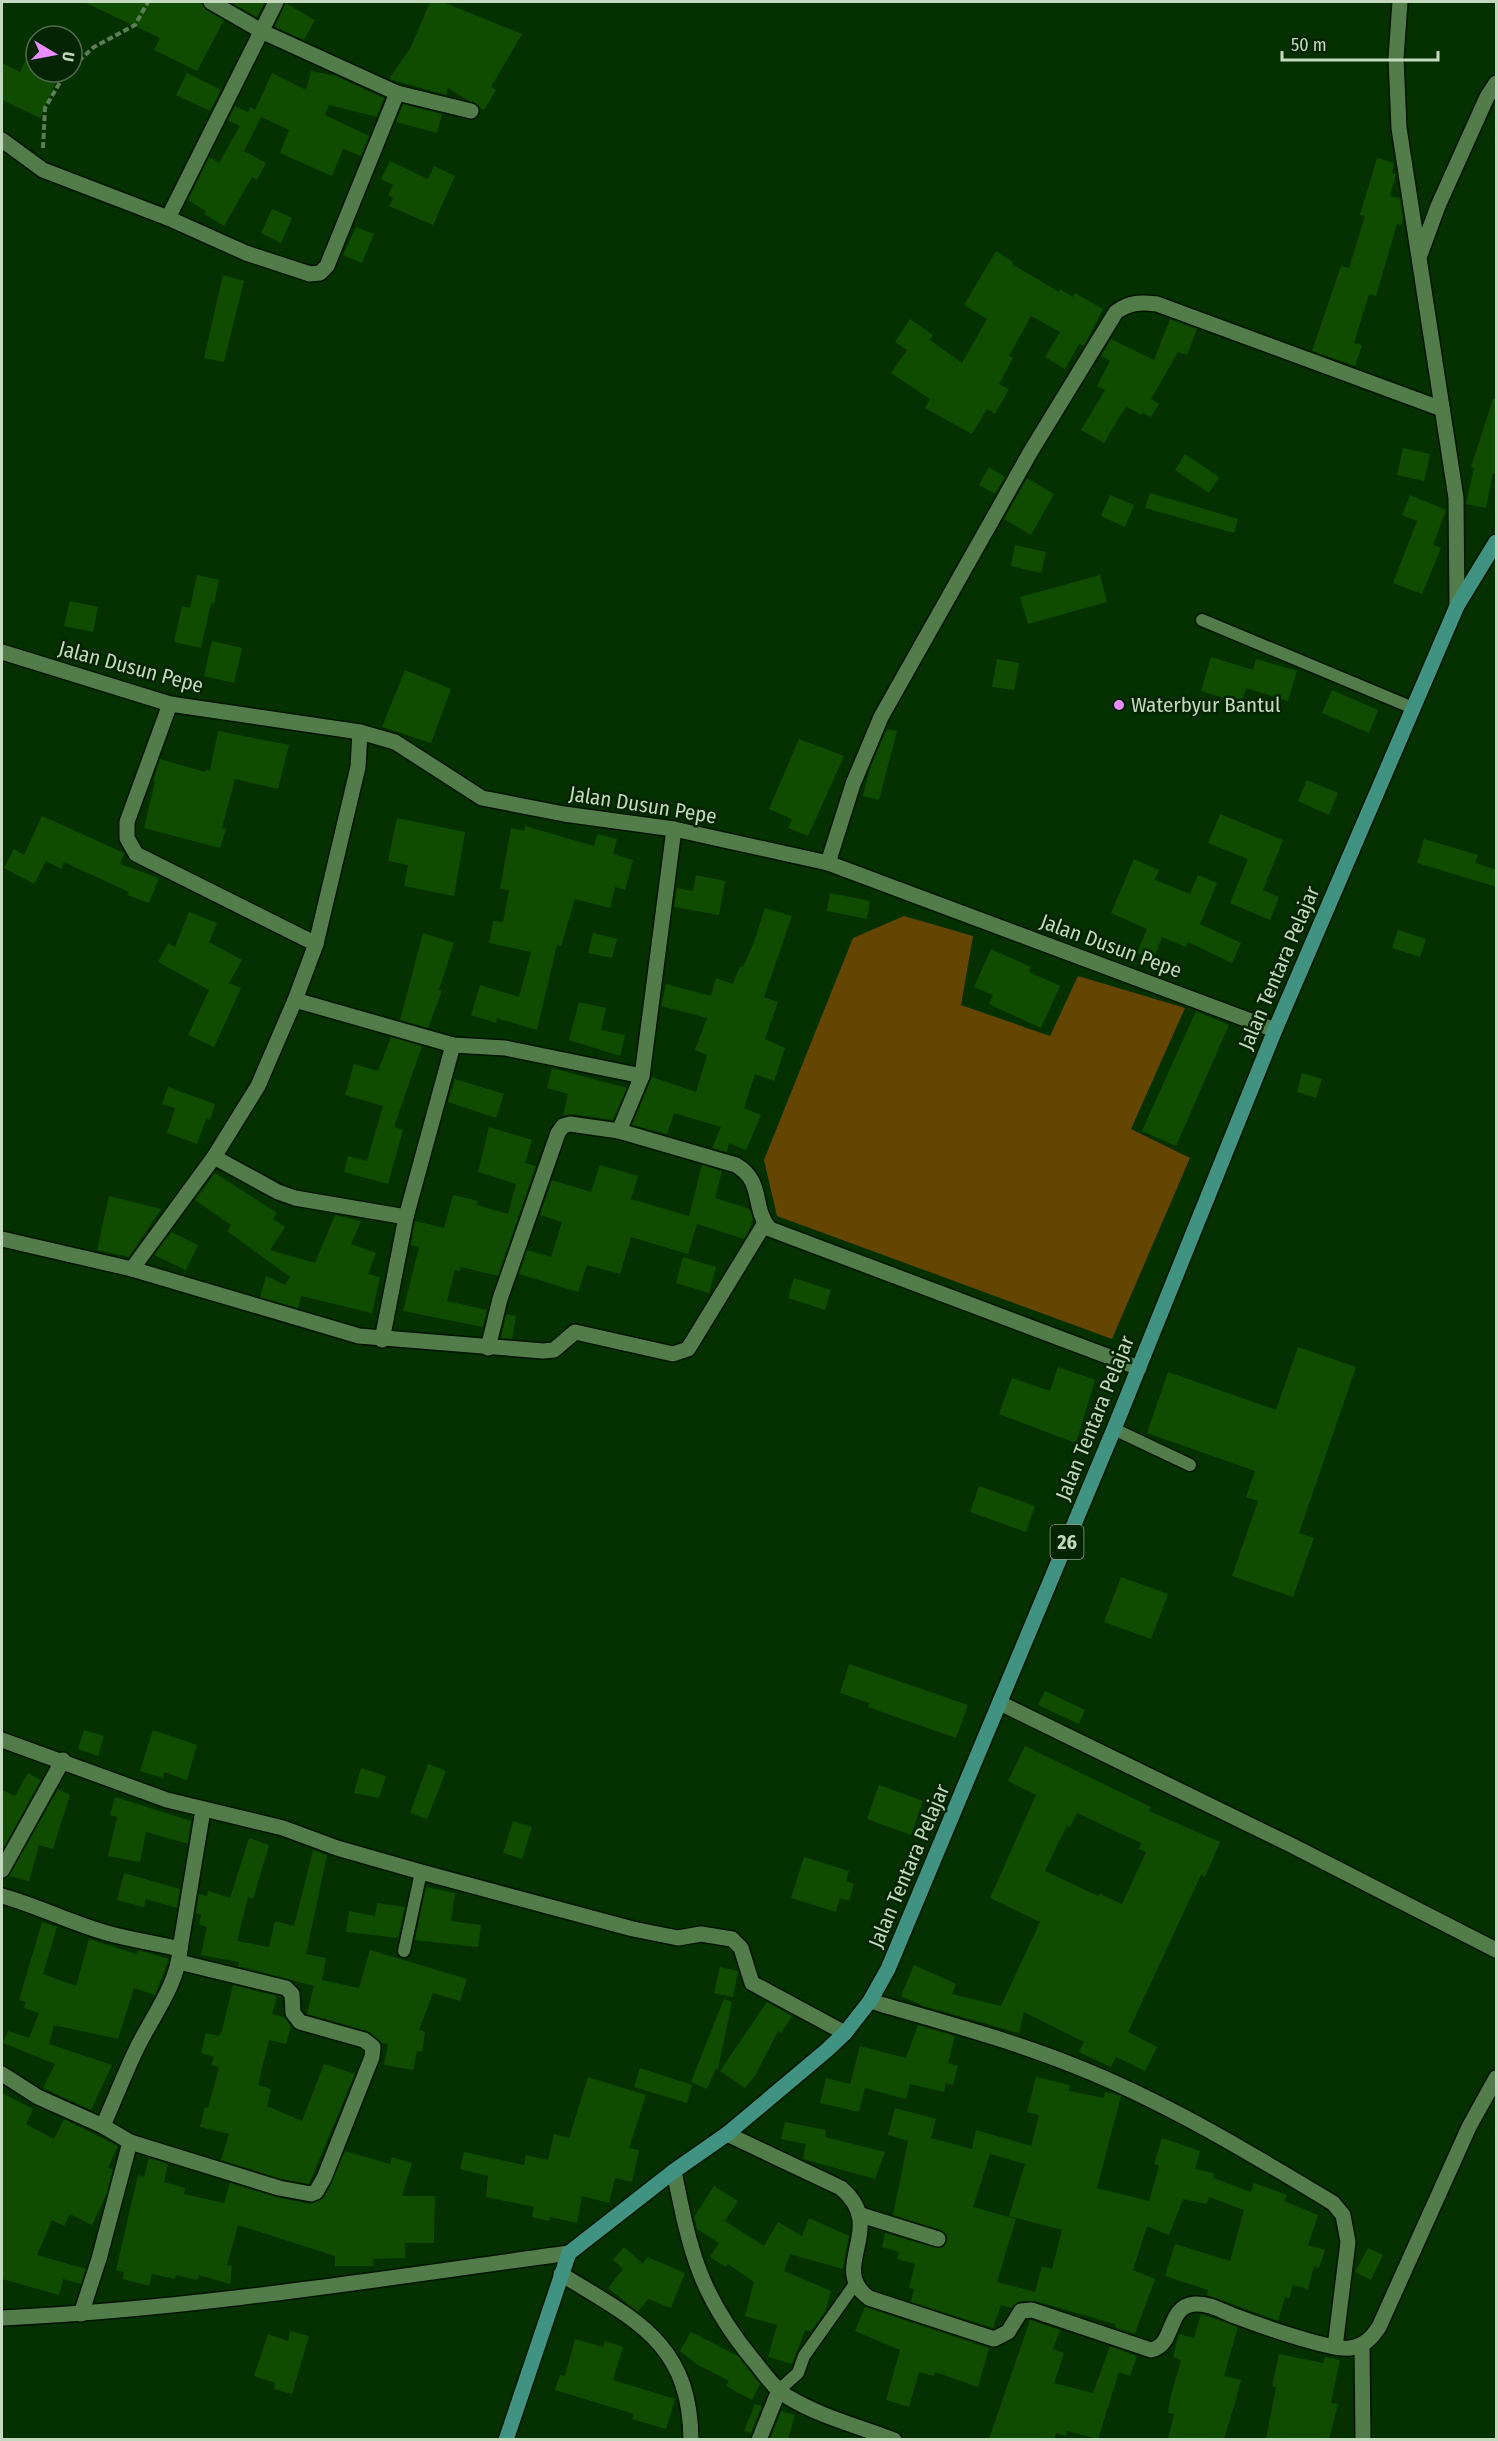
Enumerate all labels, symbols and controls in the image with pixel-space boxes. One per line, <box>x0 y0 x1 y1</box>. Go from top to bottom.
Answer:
north arrow <box>24 24 84 84</box>
scale bar <box>1282 24 1438 62</box>
text: 50 m <box>1291 34 1327 56</box>
text: U <box>58 50 78 63</box>
street label: Jalan Dusun Pepe <box>56 635 206 699</box>
place label: Waterbyur Bantul <box>1131 692 1281 718</box>
marker: Waterbyur Bantul <box>1112 698 1126 712</box>
street label: Jalan Dusun Pepe <box>567 781 719 829</box>
street label: Jalan Tentara Pelajar <box>1233 881 1326 1054</box>
street label: Jalan Dusun Pepe <box>1037 908 1185 984</box>
street label: Jalan Tentara Pelajar <box>1050 1331 1140 1504</box>
road number: 26 <box>1050 1525 1084 1559</box>
street label: Jalan Tentara Pelajar <box>863 1779 956 1952</box>

